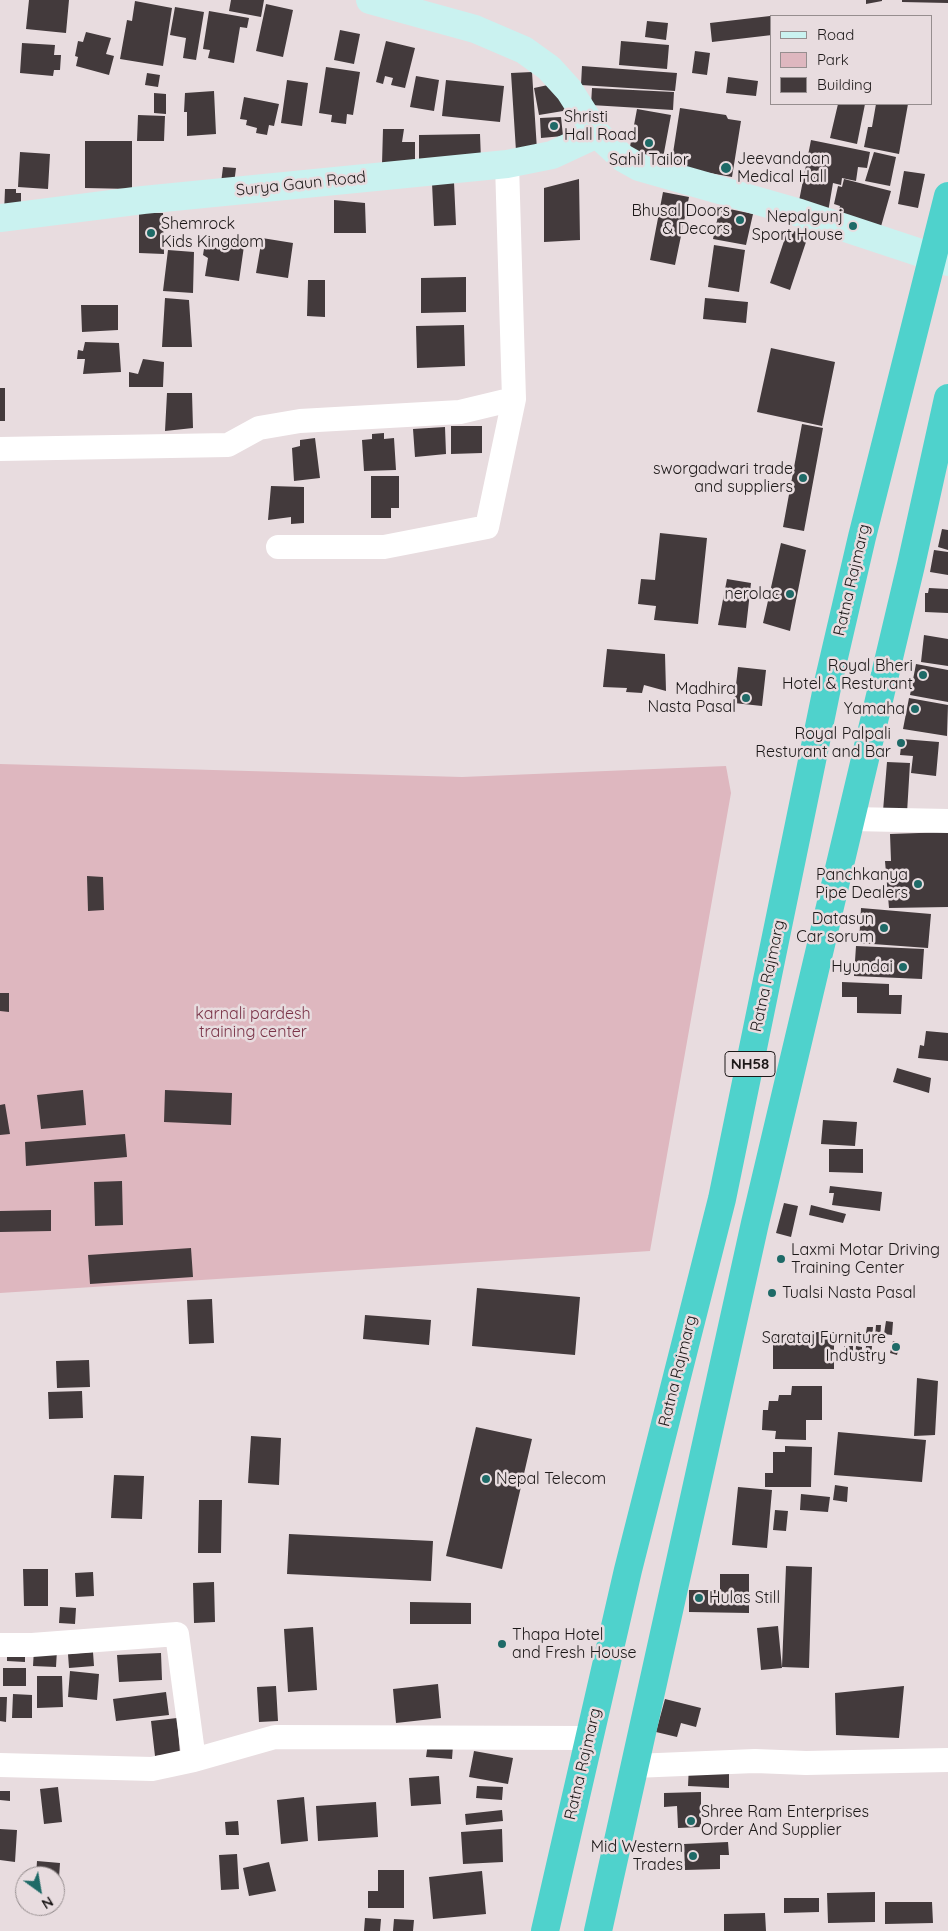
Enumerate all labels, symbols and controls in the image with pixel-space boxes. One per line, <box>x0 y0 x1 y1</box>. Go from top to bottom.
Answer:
legend <box>770 15 933 105</box>
text: Road <box>817 25 854 44</box>
text: Park <box>817 50 849 69</box>
text: Building <box>817 75 872 94</box>
place label: Shristi Hall Road <box>564 107 637 145</box>
marker: Shristi Hall Road <box>548 120 560 132</box>
marker: Sahil Tailor <box>643 137 655 149</box>
place label: Jeevandaan Medical Hall <box>737 149 830 187</box>
place label: Sahil Tailor <box>609 150 689 170</box>
marker: Jeevandaan Medical Hall <box>719 161 733 175</box>
street label: Surya Gaun Road <box>235 168 367 200</box>
place label: Bhusal Doors & Decors <box>631 201 730 239</box>
place label: Nepalgunj Sport House <box>752 207 843 245</box>
place label: Shemrock Kids Kingdom <box>161 214 264 252</box>
marker: Bhusal Doors & Decors <box>734 214 746 226</box>
marker: Nepalgunj Sport House <box>847 220 859 232</box>
marker: Shemrock Kids Kingdom <box>145 227 157 239</box>
place label: sworgadwari trade and suppliers <box>653 459 793 497</box>
marker: sworgadwari trade and suppliers <box>797 472 809 484</box>
street label: Ratna Rajmarg <box>830 522 874 638</box>
place label: nerolac <box>725 584 780 604</box>
marker: nerolac <box>784 588 796 600</box>
place label: Royal Bheri Hotel & Resturant <box>782 656 913 694</box>
marker: Royal Bheri Hotel & Resturant <box>917 669 929 681</box>
place label: Madhira Nasta Pasal <box>648 679 736 717</box>
marker: Madhira Nasta Pasal <box>740 692 752 704</box>
place label: Yamaha <box>844 699 905 719</box>
marker: Yamaha <box>909 703 921 715</box>
place label: Royal Palpali Resturant and Bar <box>755 724 891 762</box>
marker: Royal Palpali Resturant and Bar <box>895 737 907 749</box>
place label: Panchkanya Pipe Dealers <box>815 865 908 903</box>
marker: Panchkanya Pipe Dealers <box>912 878 924 890</box>
place label: Datasun Car sorum <box>796 909 874 947</box>
street label: Ratna Rajmarg <box>747 918 789 1034</box>
marker: Datasun Car sorum <box>878 922 890 934</box>
place label: Hyundai <box>831 957 893 977</box>
marker: Hyundai <box>897 961 909 973</box>
park label: karnali pardesh training center <box>195 1004 311 1042</box>
road number: NH58 <box>725 1052 775 1076</box>
place label: Laxmi Motar Driving Training Center <box>791 1240 940 1278</box>
marker: Laxmi Motar Driving Training Center <box>775 1253 787 1265</box>
place label: Tualsi Nasta Pasal <box>782 1283 916 1303</box>
marker: Tualsi Nasta Pasal <box>766 1287 778 1299</box>
street label: Ratna Rajmarg <box>655 1313 701 1429</box>
place label: Sarataj Furniture Industry <box>762 1328 886 1366</box>
marker: Sarataj Furniture Industry <box>890 1341 902 1353</box>
place label: Nepal Telecom <box>496 1469 606 1489</box>
marker: Nepal Telecom <box>480 1473 492 1485</box>
place label: Hulas Still <box>709 1588 780 1608</box>
marker: Hulas Still <box>693 1592 705 1604</box>
place label: Thapa Hotel and Fresh House <box>512 1625 637 1663</box>
marker: Thapa Hotel and Fresh House <box>496 1638 508 1650</box>
street label: Ratna Rajmarg <box>561 1706 605 1822</box>
place label: Shree Ram Enterprises Order And Supplier <box>701 1802 869 1840</box>
marker: Shree Ram Enterprises Order And Supplier <box>685 1815 697 1827</box>
place label: Mid Western Trades <box>591 1837 683 1875</box>
marker: Mid Western Trades <box>687 1850 699 1862</box>
north arrow <box>15 1866 65 1916</box>
text: N <box>38 1893 57 1913</box>

